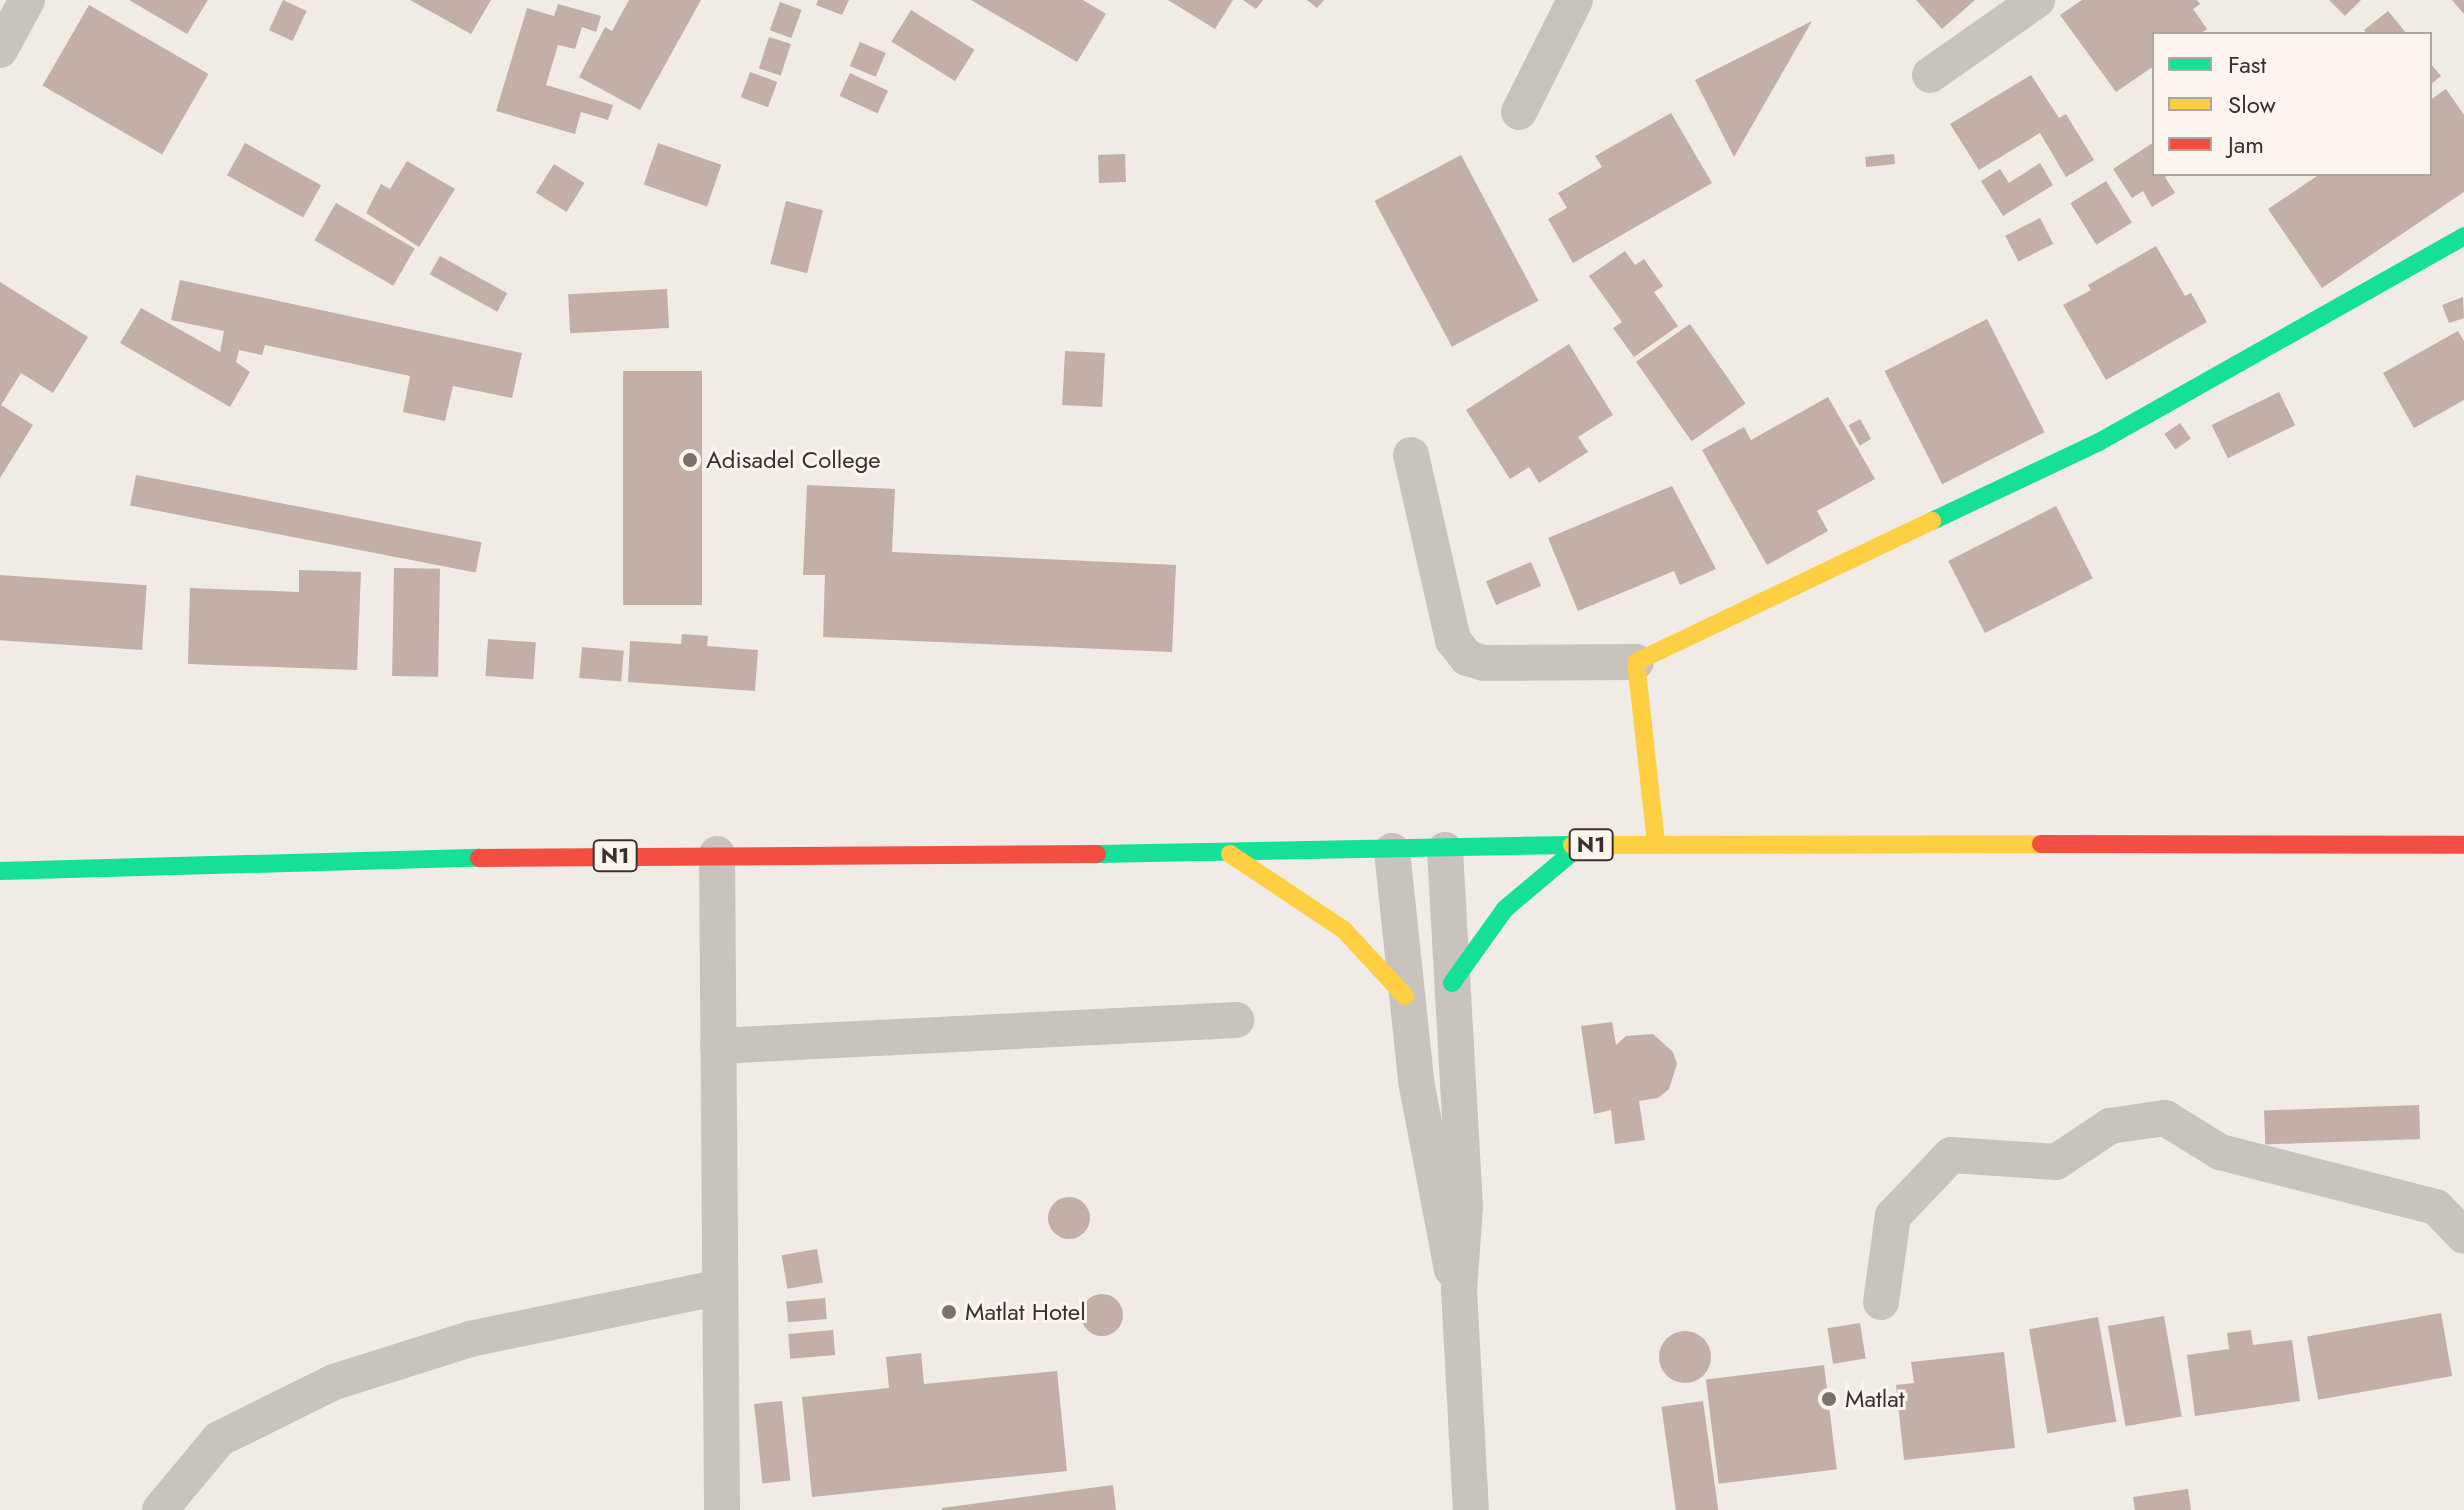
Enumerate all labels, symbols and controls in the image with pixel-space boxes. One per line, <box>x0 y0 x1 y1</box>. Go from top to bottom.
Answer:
legend <box>2152 32 2432 176</box>
text: Fast <box>2228 47 2266 82</box>
text: Slow <box>2228 87 2276 122</box>
text: Jam <box>2228 127 2264 162</box>
place label: Adisadel College <box>706 446 881 474</box>
marker: Adisadel College <box>681 451 699 469</box>
road number: N1 <box>1567 827 1615 863</box>
road number: N1 <box>591 838 639 874</box>
place label: Matlat Hotel <box>965 1298 1086 1326</box>
marker: Matlat Hotel <box>940 1303 958 1321</box>
place label: Matlat <box>1845 1385 1905 1413</box>
marker: Matlat <box>1820 1390 1838 1408</box>

